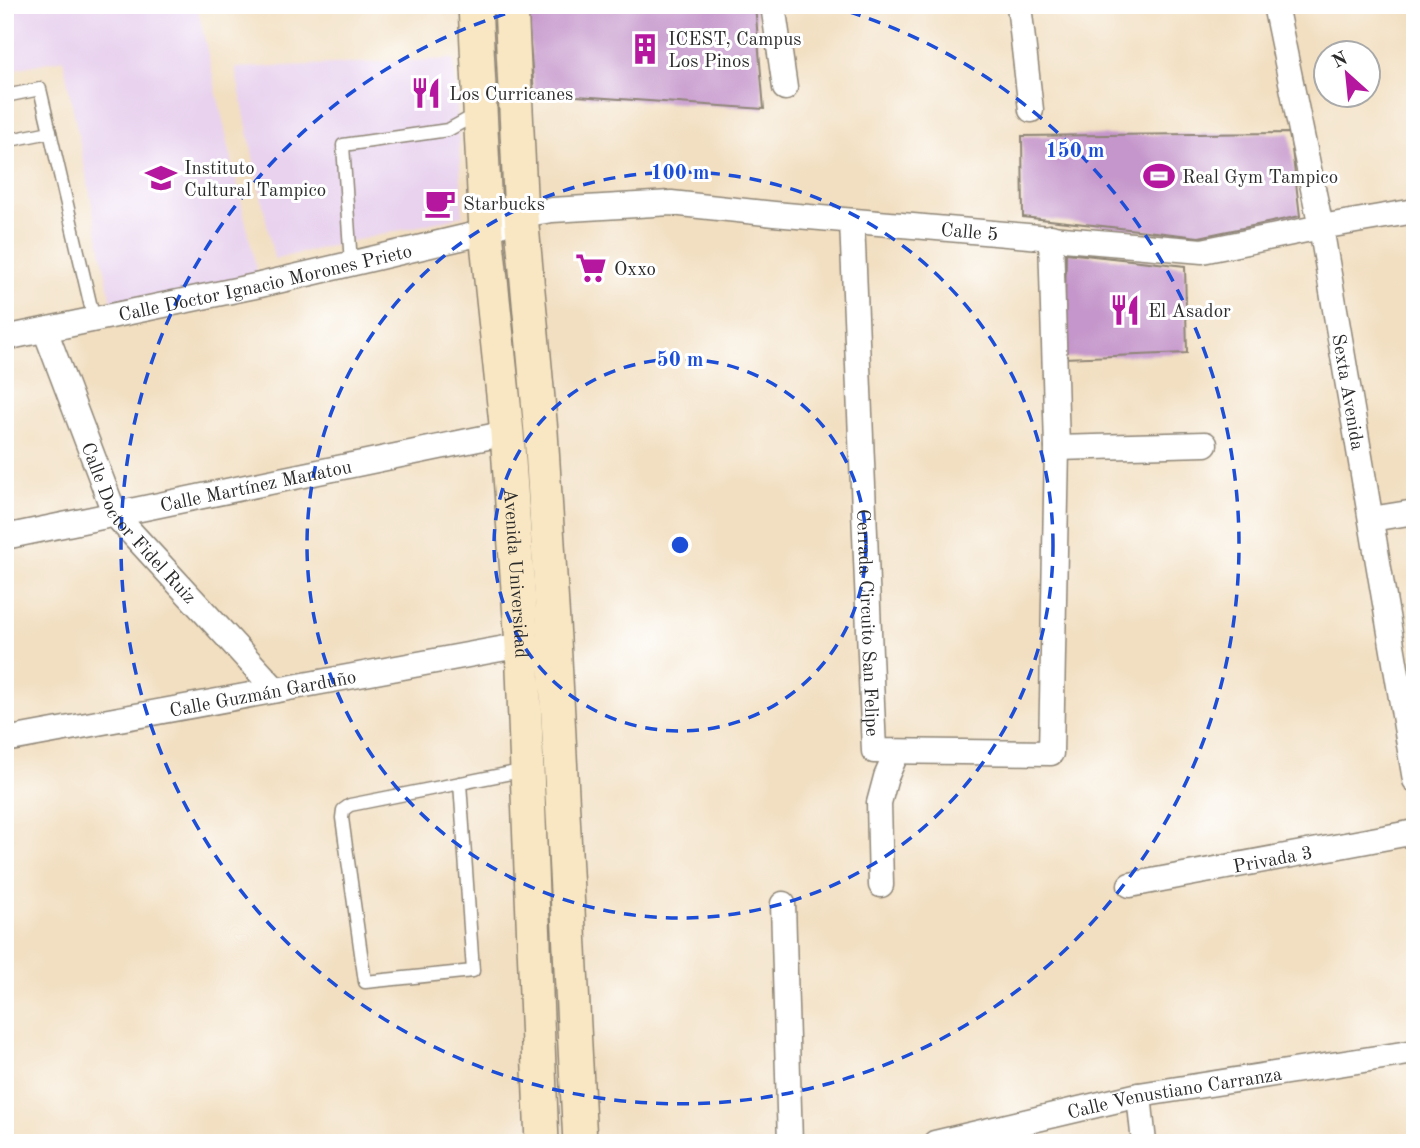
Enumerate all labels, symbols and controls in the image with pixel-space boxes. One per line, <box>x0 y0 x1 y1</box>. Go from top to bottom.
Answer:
place label: ICEST, Campus Los Pinos <box>668 31 802 72</box>
building icon: ICEST, Campus Los Pinos <box>628 32 662 66</box>
north arrow <box>1312 38 1382 108</box>
text: N <box>1330 49 1352 73</box>
restaurant icon: Los Curricanes <box>409 76 443 110</box>
place label: Los Curricanes <box>449 86 573 105</box>
text: 150 m <box>1045 141 1105 162</box>
sports icon: Real Gym Tampico <box>1142 159 1176 193</box>
place label: Instituto Cultural Tampico <box>184 160 326 201</box>
school or university icon: Instituto Cultural Tampico <box>144 161 178 195</box>
text: 100 m <box>650 163 710 184</box>
place label: Real Gym Tampico <box>1182 169 1338 188</box>
cafe icon: Starbucks <box>423 186 457 220</box>
place label: Starbucks <box>463 196 545 215</box>
street label: Calle 5 <box>940 221 999 245</box>
street label: Calle Doctor Ignacio Morones Prieto <box>117 243 414 326</box>
supermarket icon: Oxxo <box>574 251 608 285</box>
place label: Oxxo <box>614 261 656 280</box>
restaurant icon: El Asador <box>1108 293 1142 327</box>
place label: El Asador <box>1148 303 1231 322</box>
street label: Sexta Avenida <box>1327 333 1366 453</box>
text: 50 m <box>656 350 704 371</box>
street label: Calle Doctor Fidel Ruiz <box>76 440 198 608</box>
street label: Calle Martínez Manatou <box>159 458 354 517</box>
street label: Avenida Universidad <box>499 488 530 659</box>
street label: Cerrada Circuito San Felipe <box>852 509 880 737</box>
centre of rings <box>668 533 692 557</box>
street label: Calle Guzmán Garduño <box>168 669 358 722</box>
street label: Privada 3 <box>1232 844 1314 878</box>
street label: Calle Venustiano Carranza <box>1066 1066 1284 1124</box>

